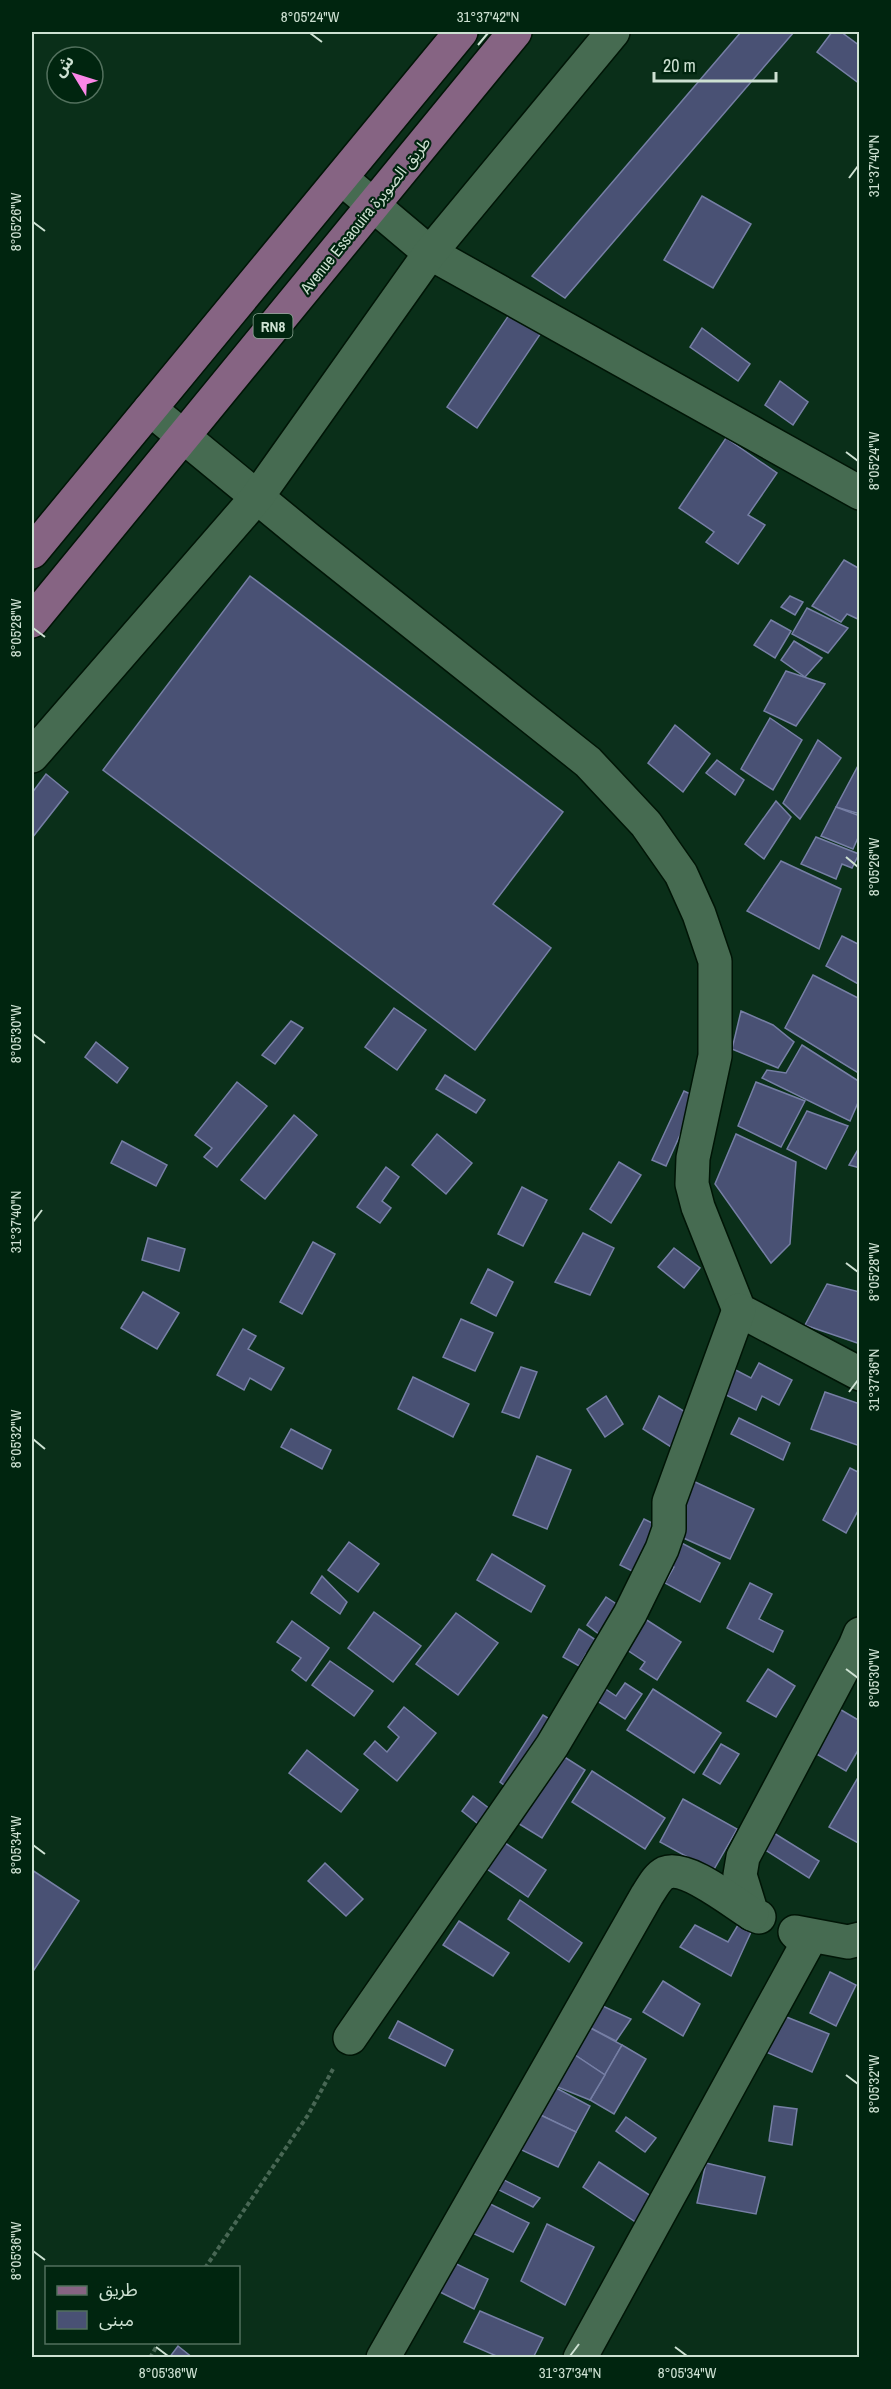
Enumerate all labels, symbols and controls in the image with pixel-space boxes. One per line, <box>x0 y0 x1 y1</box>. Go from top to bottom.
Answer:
text: 8°05'24"W <box>281 6 340 27</box>
text: 31°37'42"N <box>457 6 519 27</box>
north arrow <box>45 45 105 105</box>
scale bar <box>654 45 776 83</box>
text: ش <box>48 50 79 81</box>
text: 20 m <box>663 53 696 78</box>
street label: Avenue Essaouira طريق الصويرة <box>294 132 435 299</box>
text: 31°37'40"N <box>863 135 884 197</box>
text: 8°05'26"W <box>5 192 26 251</box>
road number: RN8 <box>254 314 292 338</box>
text: 8°05'24"W <box>863 431 884 490</box>
text: 8°05'28"W <box>5 598 26 657</box>
text: 8°05'26"W <box>863 837 884 896</box>
text: 8°05'30"W <box>5 1004 26 1063</box>
text: 31°37'40"N <box>5 1191 26 1253</box>
text: 8°05'28"W <box>863 1242 884 1301</box>
text: 31°37'36"N <box>863 1349 884 1411</box>
text: 8°05'32"W <box>5 1409 26 1468</box>
text: 8°05'30"W <box>863 1648 884 1707</box>
text: 8°05'34"W <box>5 1815 26 1874</box>
text: 8°05'32"W <box>863 2054 884 2113</box>
text: 8°05'36"W <box>5 2221 26 2280</box>
legend <box>45 2266 240 2344</box>
text: طريق <box>99 2277 138 2302</box>
text: مبنى <box>99 2307 134 2332</box>
text: 8°05'36"W <box>139 2362 198 2383</box>
text: 31°37'34"N <box>539 2362 601 2383</box>
text: 8°05'34"W <box>658 2362 717 2383</box>

